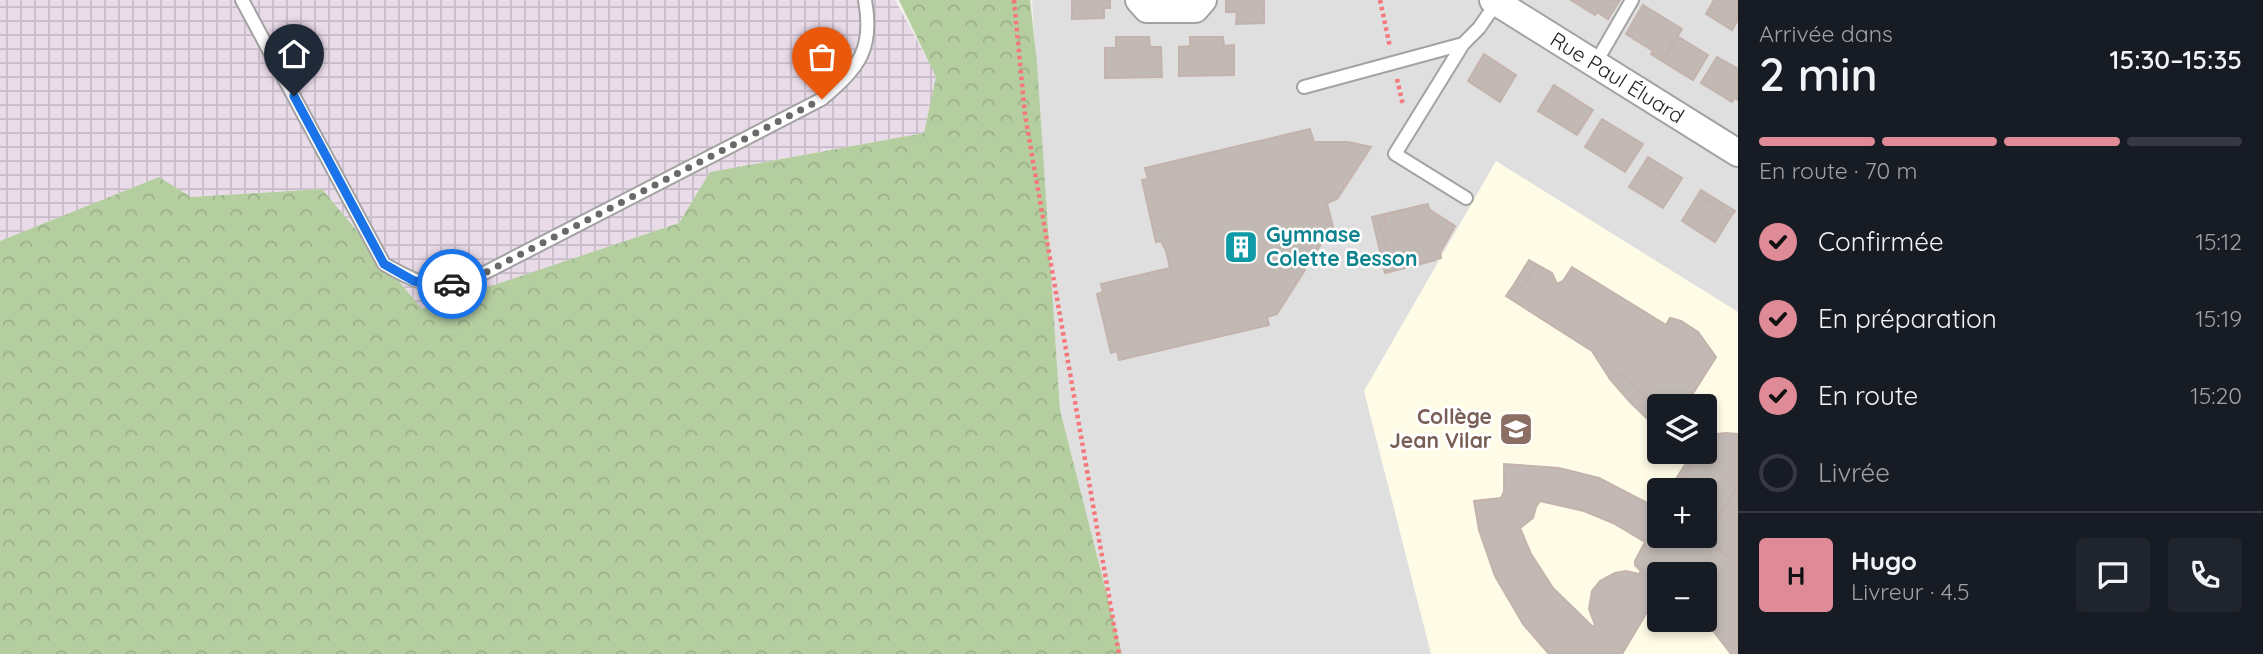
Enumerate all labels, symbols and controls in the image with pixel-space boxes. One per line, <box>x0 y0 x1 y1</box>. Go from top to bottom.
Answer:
text: Arrivée dans <box>1759 19 1893 48</box>
pin <box>264 24 324 96</box>
street label: Rue Paul Éluard <box>1546 26 1689 129</box>
pin <box>792 27 852 99</box>
icon: home <box>275 35 313 73</box>
icon: bag <box>803 38 841 76</box>
text: 15:30–15:35 <box>2109 43 2242 76</box>
text: 2 min <box>1759 45 1878 103</box>
text: En route · 70 m <box>1759 156 1917 185</box>
place label: Gymnase Colette Besson <box>1266 221 1417 271</box>
icon: check <box>1759 223 1797 261</box>
text: Confirmée <box>1818 225 1944 258</box>
text: 15:12 <box>2195 227 2242 256</box>
building icon: Gymnase Colette Besson <box>1222 228 1260 266</box>
courier <box>417 249 487 319</box>
icon: car <box>433 265 471 303</box>
icon: check <box>1759 300 1797 338</box>
text: En préparation <box>1818 302 1997 335</box>
text: 15:19 <box>2195 304 2242 333</box>
icon: check <box>1759 377 1797 415</box>
text: En route <box>1818 379 1918 412</box>
text: 15:20 <box>2190 381 2242 410</box>
map controls <box>1647 394 1717 632</box>
button: layers <box>1647 394 1717 464</box>
place label: Collège Jean Vilar <box>1389 403 1492 453</box>
school or university icon: Collège Jean Vilar <box>1497 410 1535 448</box>
text: Livrée <box>1818 456 1890 489</box>
button: + <box>1647 478 1717 548</box>
button: chat <box>2076 538 2150 612</box>
button: phone <box>2168 538 2242 612</box>
text: Hugo <box>1851 544 1917 577</box>
text: H <box>1787 559 1805 592</box>
button: − <box>1647 562 1717 632</box>
text: Livreur · 4.5 <box>1851 577 1969 606</box>

